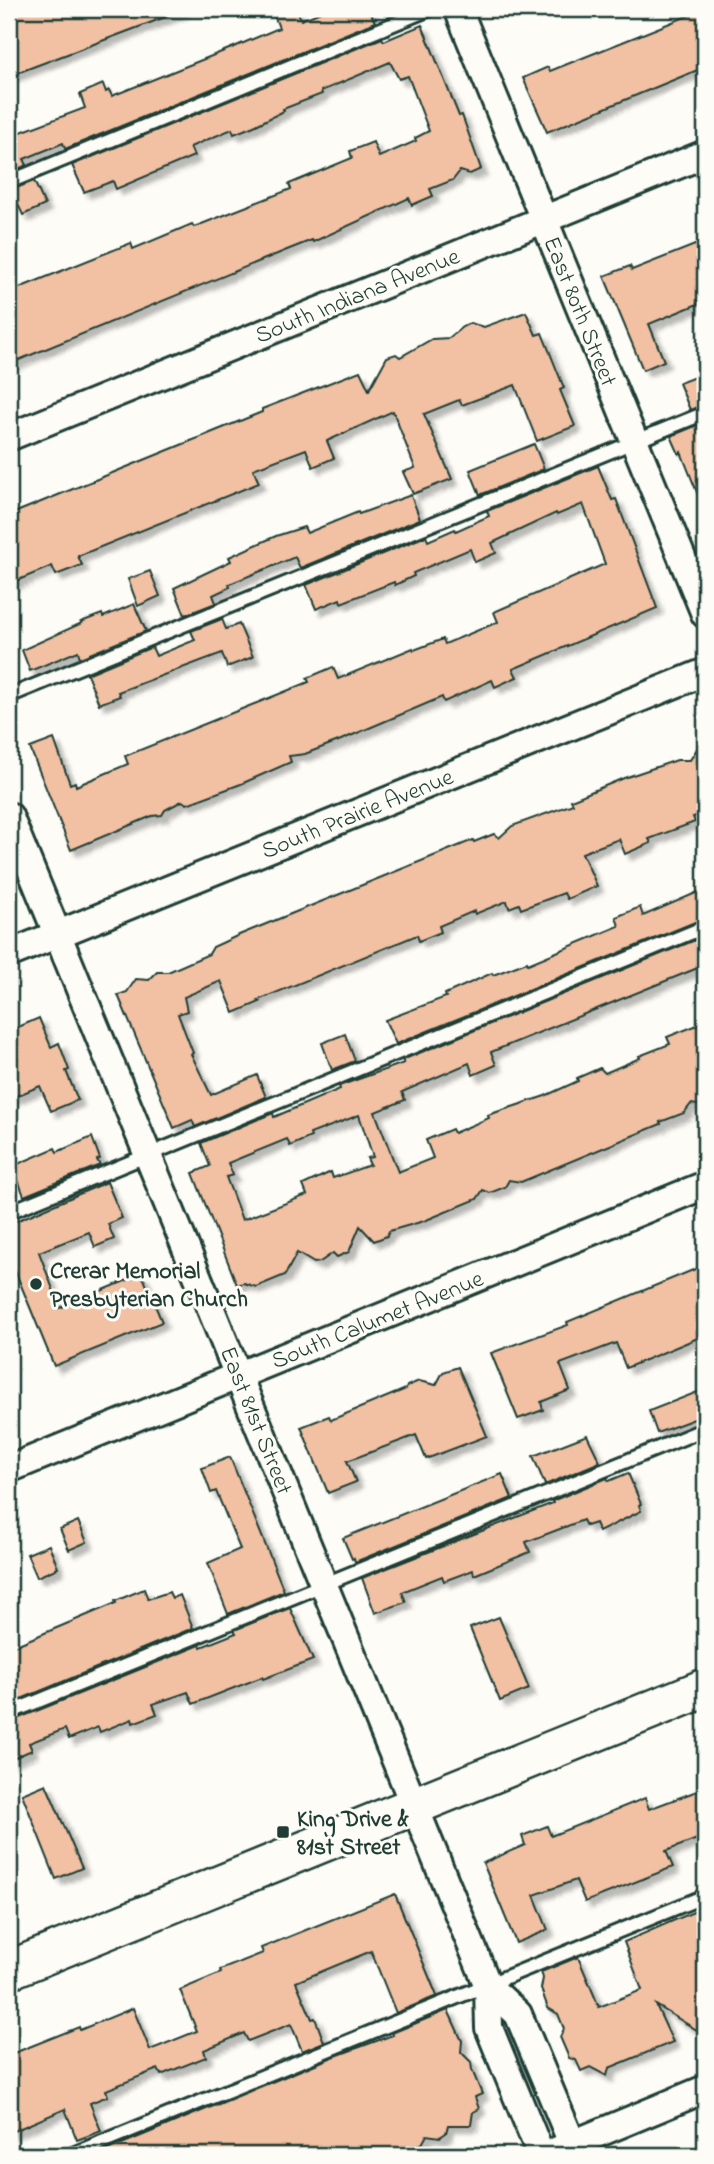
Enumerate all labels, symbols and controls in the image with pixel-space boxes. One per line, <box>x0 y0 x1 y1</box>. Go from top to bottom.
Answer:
street label: East 80th Street <box>533 232 625 392</box>
street label: South Indiana Avenue <box>250 240 466 354</box>
street label: South Prairie Avenue <box>257 761 459 870</box>
place label: Crerar Memorial Presbyterian Church <box>50 1255 248 1319</box>
street label: South Calumet Avenue <box>267 1263 490 1380</box>
marker: Crerar Memorial Presbyterian Church <box>28 1276 44 1292</box>
street label: East 81st Street <box>209 1342 300 1500</box>
place label: King Drive & 81st Street <box>296 1803 409 1866</box>
marker: King Drive & 81st Street <box>275 1824 291 1840</box>

